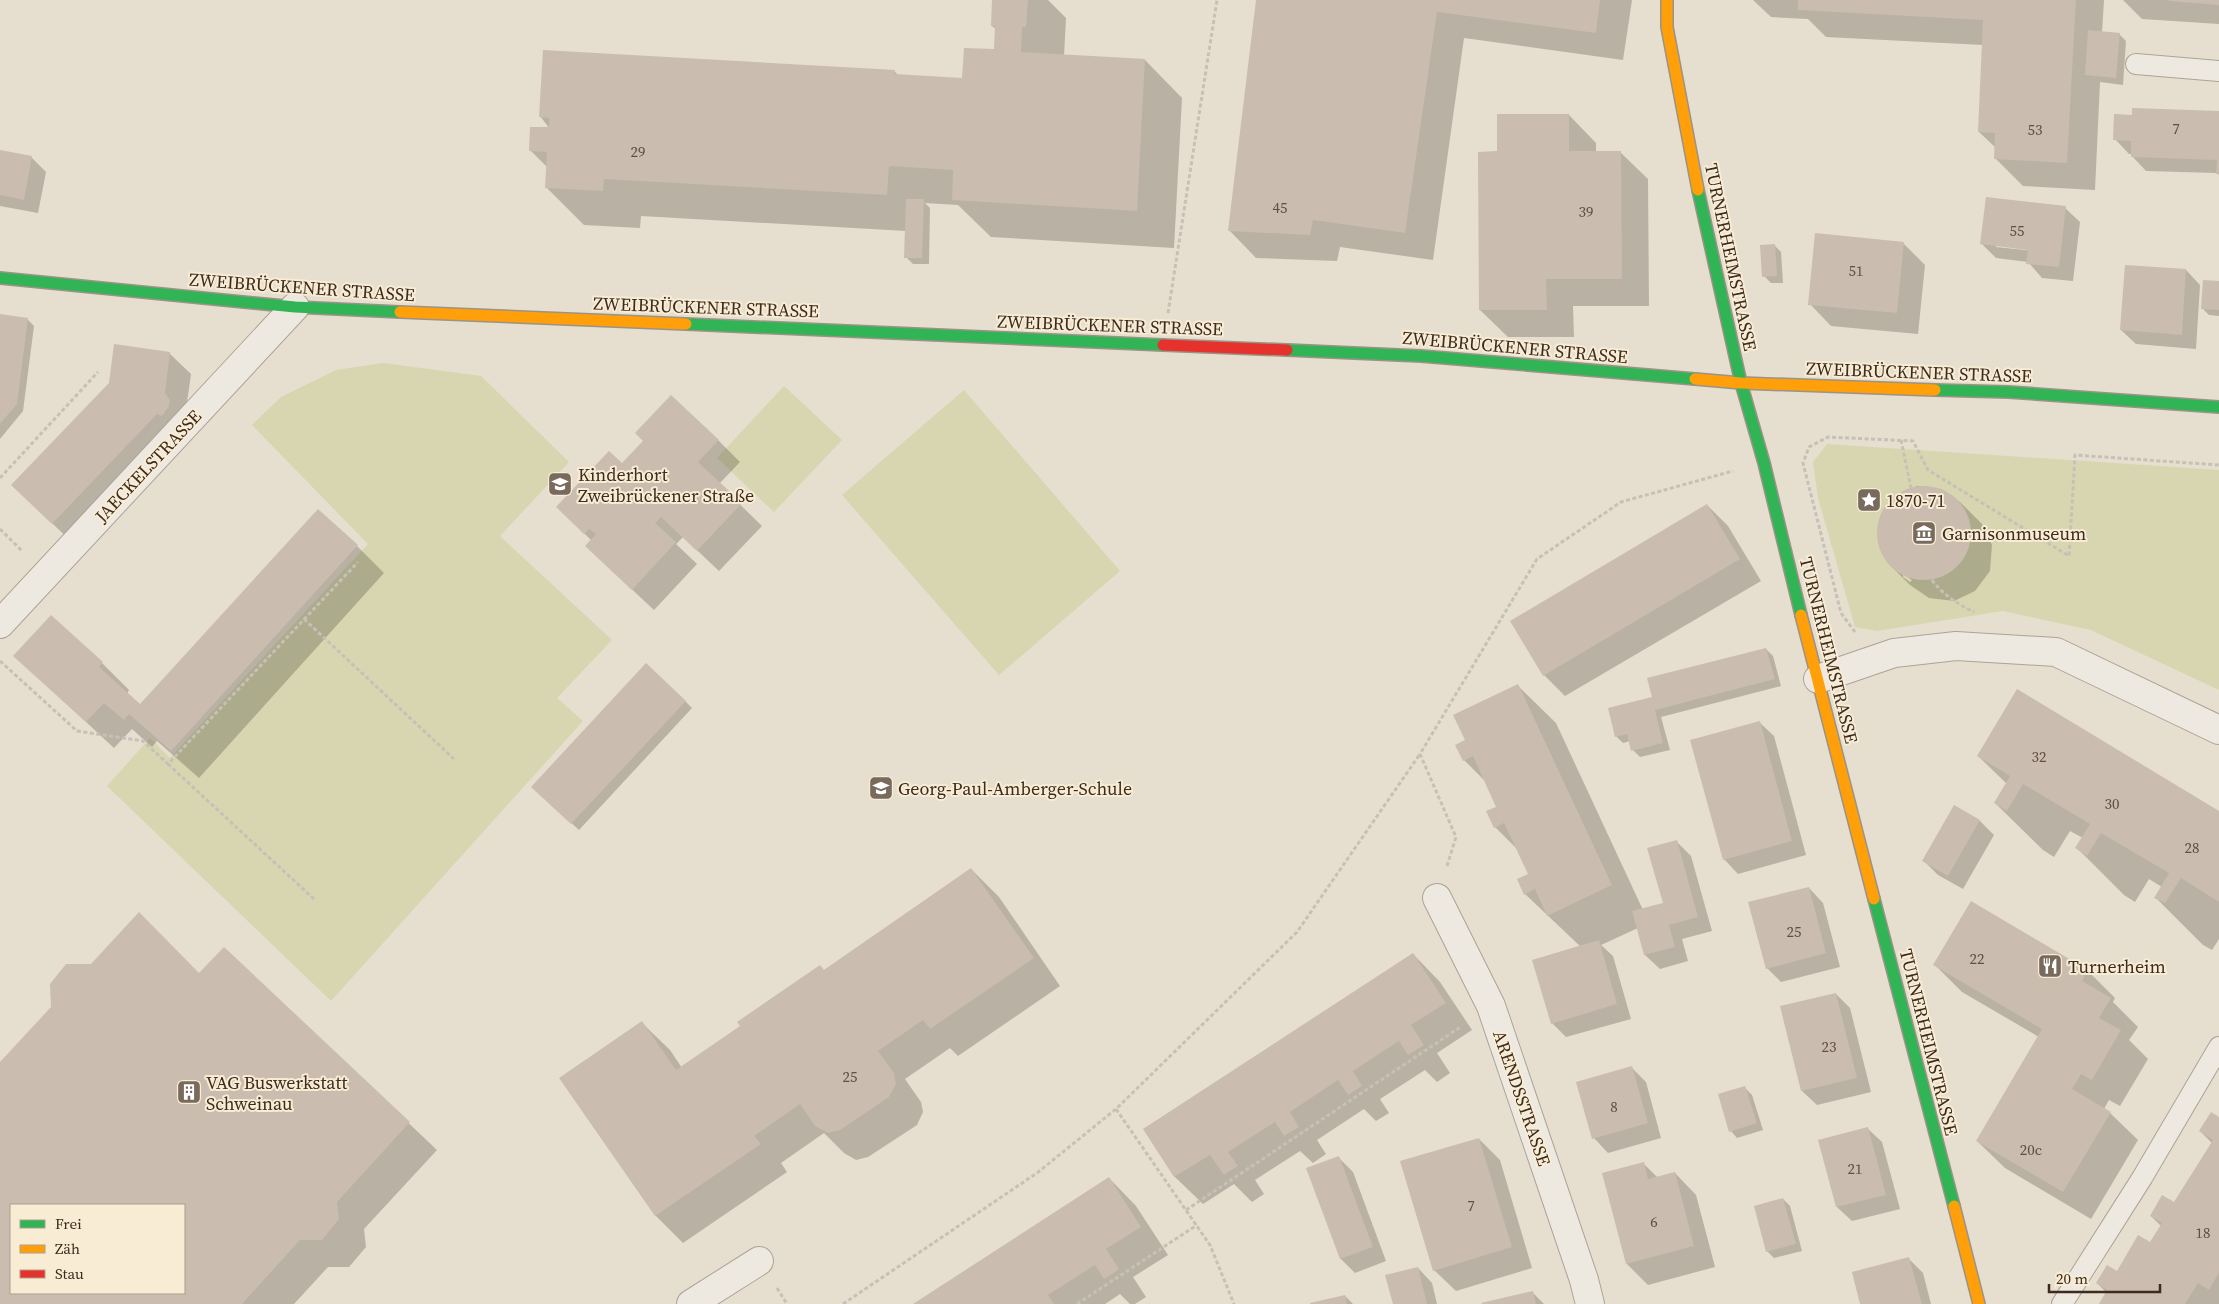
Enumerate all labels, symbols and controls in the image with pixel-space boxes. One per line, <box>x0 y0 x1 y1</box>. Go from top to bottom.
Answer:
house number: 7 <box>2172 118 2180 139</box>
house number: 53 <box>2027 119 2043 140</box>
house number: 29 <box>630 141 646 162</box>
street label: TURNERHEIMSTRASSE <box>1699 161 1763 353</box>
house number: 45 <box>1272 197 1288 218</box>
house number: 39 <box>1578 201 1594 222</box>
house number: 55 <box>2009 220 2025 241</box>
house number: 51 <box>1848 260 1864 281</box>
street label: ZWEIBRÜCKENER STRASSE <box>188 267 416 307</box>
street label: ZWEIBRÜCKENER STRASSE <box>593 291 819 323</box>
street label: ZWEIBRÜCKENER STRASSE <box>997 309 1223 341</box>
street label: ZWEIBRÜCKENER STRASSE <box>1401 325 1629 369</box>
street label: ZWEIBRÜCKENER STRASSE <box>1806 356 2032 388</box>
street label: JAECKELSTRASSE <box>88 404 207 529</box>
place label: Kinderhort Zweibrückener Straße <box>578 462 754 508</box>
school or university icon: Kinderhort Zweibrückener Straße <box>547 471 573 497</box>
place icon: 1870-71 <box>1856 487 1882 513</box>
place label: 1870-71 <box>1886 488 1946 513</box>
museum icon: Garnisonmuseum <box>1911 520 1937 546</box>
place label: Garnisonmuseum <box>1942 521 2086 546</box>
street label: TURNERHEIMSTRASSE <box>1794 554 1864 746</box>
house number: 32 <box>2031 746 2047 767</box>
school or university icon: Georg-Paul-Amberger-Schule <box>868 775 894 801</box>
place label: Georg-Paul-Amberger-Schule <box>898 776 1132 801</box>
house number: 30 <box>2104 793 2120 814</box>
house number: 28 <box>2184 837 2200 858</box>
house number: 25 <box>1786 921 1802 942</box>
street label: TURNERHEIMSTRASSE <box>1894 946 1964 1138</box>
house number: 22 <box>1969 948 1985 969</box>
restaurant icon: Turnerheim <box>2037 953 2063 979</box>
place label: Turnerheim <box>2068 954 2166 979</box>
street label: ARENDSSTRASSE <box>1487 1027 1557 1169</box>
house number: 23 <box>1821 1036 1837 1057</box>
house number: 25 <box>842 1066 858 1087</box>
place label: VAG Buswerkstatt Schweinau <box>206 1070 347 1116</box>
building icon: VAG Buswerkstatt Schweinau <box>176 1079 202 1105</box>
house number: 8 <box>1610 1096 1618 1117</box>
house number: 20c <box>2020 1139 2042 1160</box>
house number: 21 <box>1847 1158 1863 1179</box>
house number: 7 <box>1467 1195 1475 1216</box>
legend <box>10 1204 185 1294</box>
house number: 6 <box>1650 1211 1658 1232</box>
text: Frei <box>55 1213 82 1234</box>
house number: 18 <box>2195 1222 2211 1243</box>
text: Zäh <box>55 1238 80 1259</box>
scale bar <box>2049 1262 2160 1294</box>
text: Stau <box>55 1263 84 1284</box>
text: 20 m <box>2056 1268 2088 1289</box>

